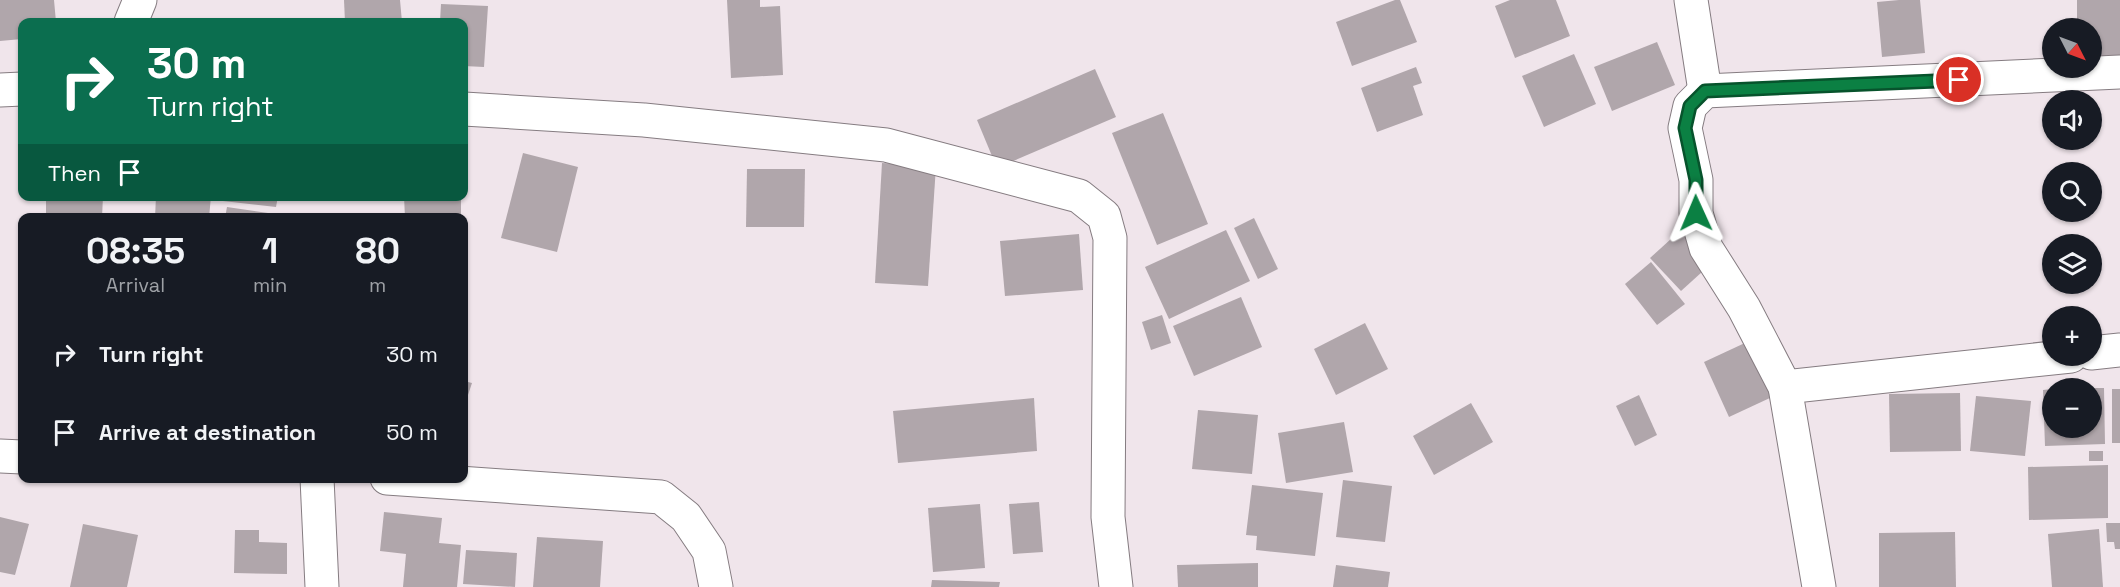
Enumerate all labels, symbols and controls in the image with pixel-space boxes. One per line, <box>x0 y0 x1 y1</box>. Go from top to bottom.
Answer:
north arrow <box>2042 18 2102 78</box>
map controls <box>2042 18 2102 438</box>
text: 30 m <box>147 37 246 90</box>
icon: right <box>48 42 126 120</box>
pin <box>1933 54 1984 105</box>
icon: arrive <box>1942 63 1975 96</box>
text: Turn right <box>147 89 274 124</box>
button: sound <box>2042 90 2102 150</box>
icon: arrive <box>113 156 146 189</box>
text: Then <box>48 159 101 187</box>
button: search <box>2042 162 2102 222</box>
position arrow <box>1664 181 1728 245</box>
text: 08:35 <box>86 228 185 274</box>
text: 1 <box>262 228 278 274</box>
text: 80 <box>355 228 400 274</box>
button: layers <box>2042 234 2102 294</box>
text: Arrival <box>106 272 165 298</box>
text: min <box>253 272 287 298</box>
text: m <box>369 272 386 298</box>
button: + <box>2042 306 2102 366</box>
icon: right <box>48 338 81 371</box>
text: Turn right <box>99 340 204 368</box>
text: 30 m <box>386 340 438 368</box>
button: − <box>2042 378 2102 438</box>
icon: arrive <box>48 416 81 449</box>
text: Arrive at destination <box>99 418 316 446</box>
text: 50 m <box>386 418 438 446</box>

